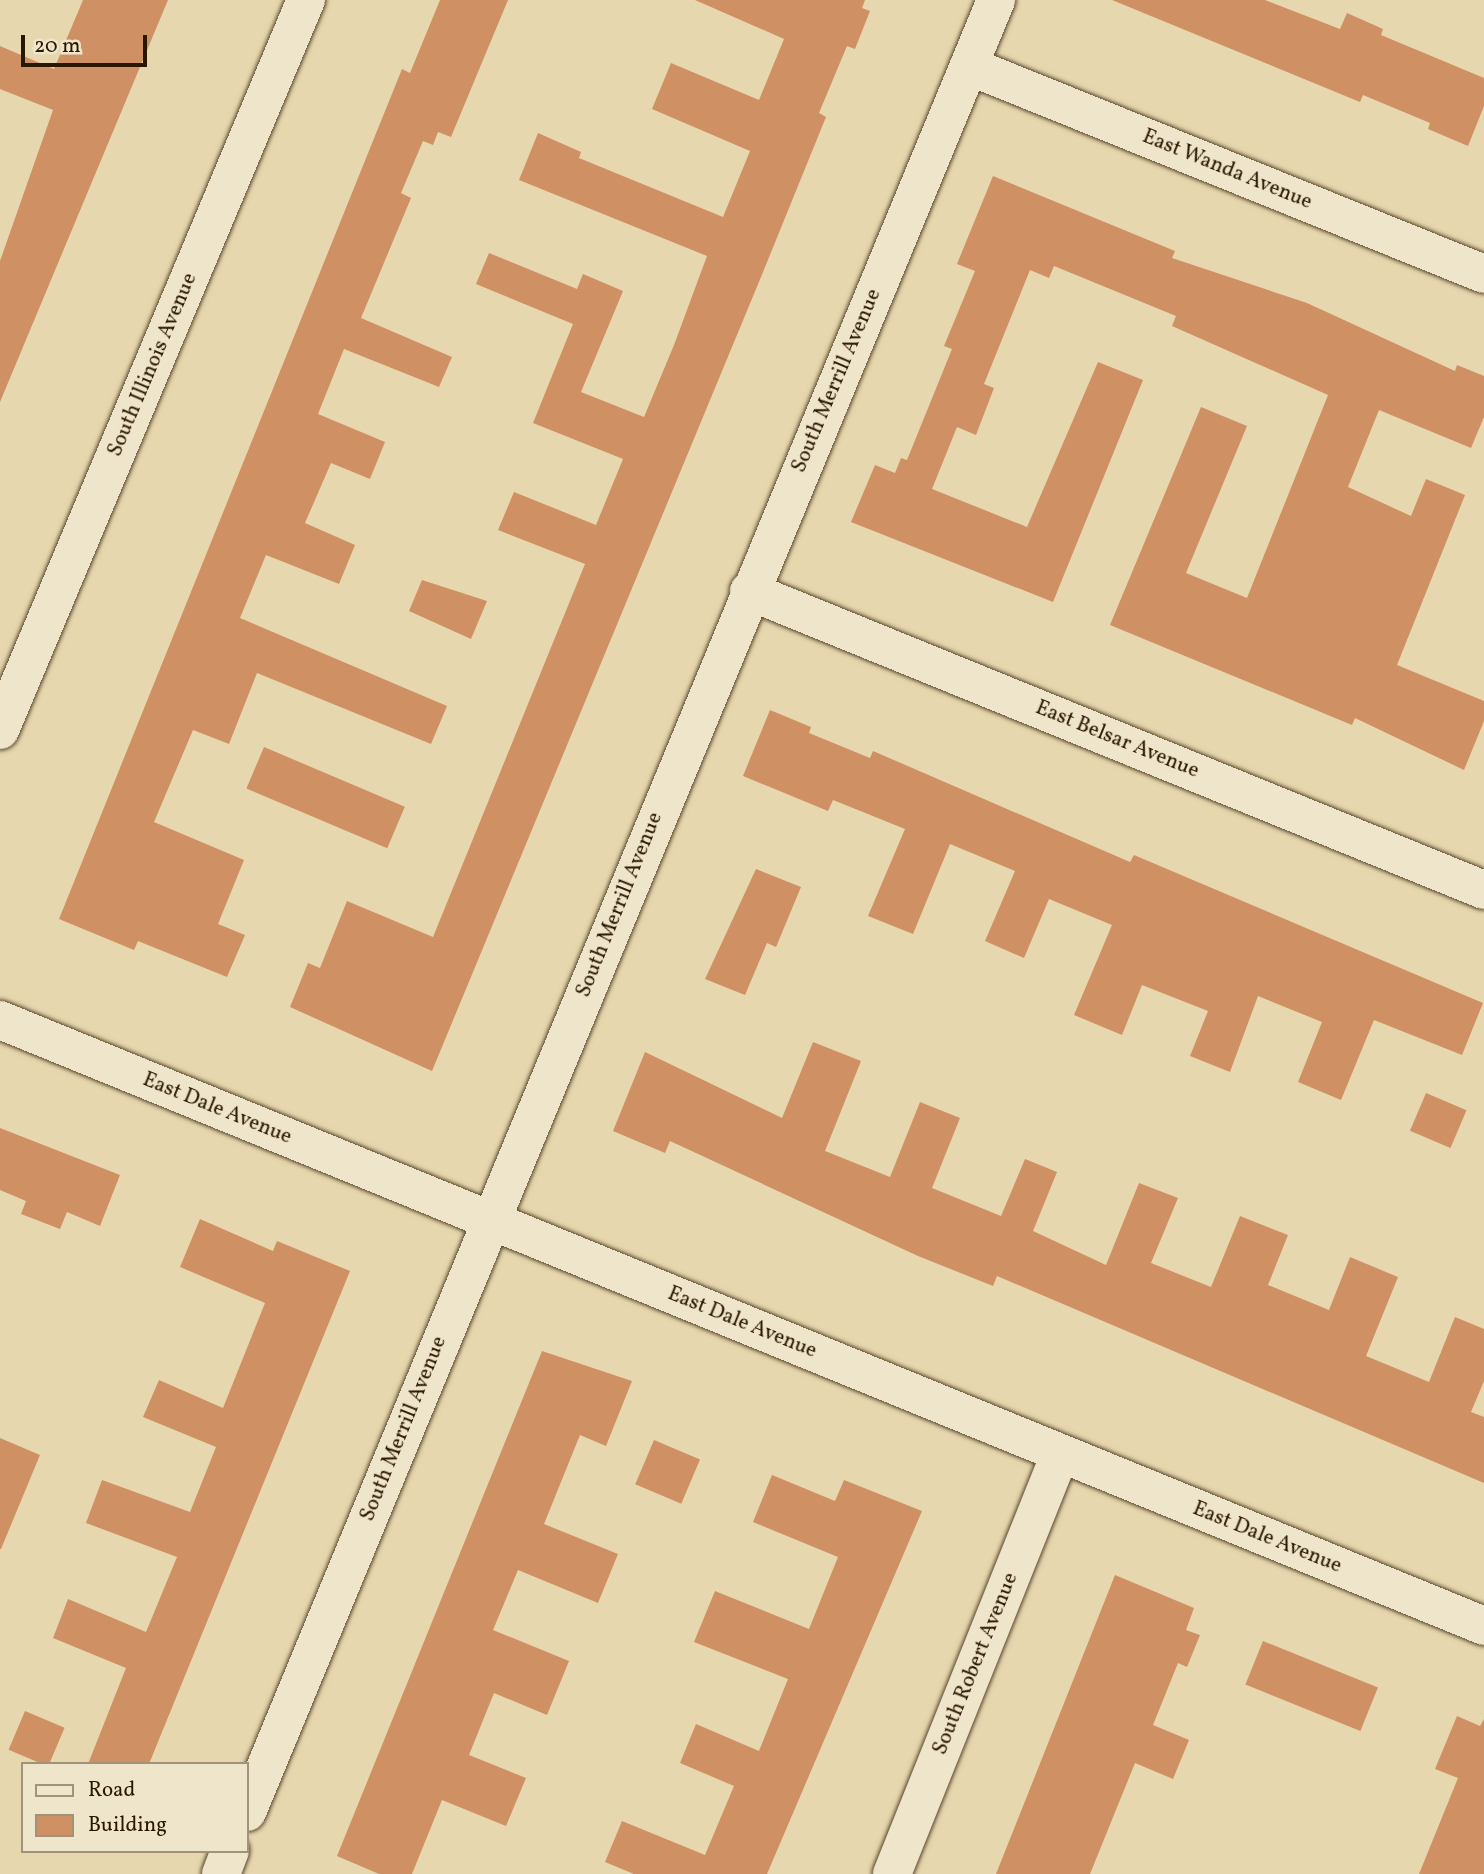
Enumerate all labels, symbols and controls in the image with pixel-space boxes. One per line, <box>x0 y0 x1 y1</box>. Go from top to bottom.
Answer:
scale bar <box>24 21 150 65</box>
text: 20 m <box>34 32 80 61</box>
street label: East Wanda Avenue <box>1138 124 1316 216</box>
street label: South Illinois Avenue <box>103 269 203 461</box>
street label: South Merrill Avenue <box>787 285 887 477</box>
street label: East Belsar Avenue <box>1032 696 1202 784</box>
street label: South Merrill Avenue <box>571 809 669 1001</box>
street label: East Dale Avenue <box>139 1068 295 1150</box>
street label: East Dale Avenue <box>664 1282 820 1364</box>
street label: South Merrill Avenue <box>355 1333 453 1525</box>
street label: East Dale Avenue <box>1189 1497 1345 1579</box>
street label: South Robert Avenue <box>928 1569 1024 1759</box>
legend <box>21 1762 248 1853</box>
text: Road <box>88 1776 135 1805</box>
text: Building <box>88 1811 167 1840</box>

